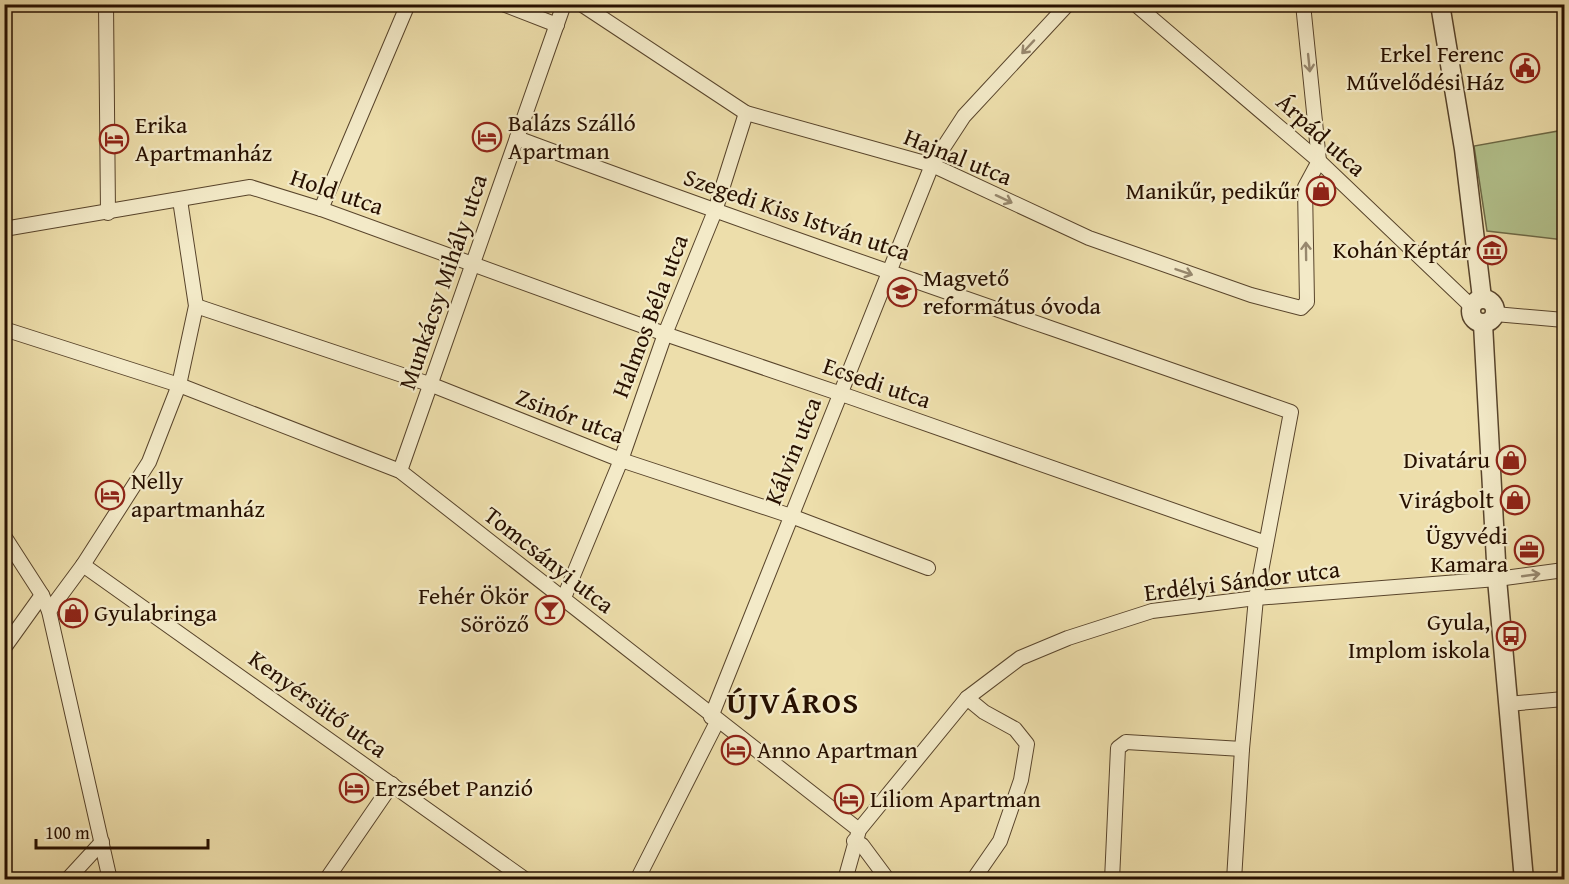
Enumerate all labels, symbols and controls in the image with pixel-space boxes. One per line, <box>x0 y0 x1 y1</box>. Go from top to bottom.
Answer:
place label: Erkel Ferenc Művelődési Ház <box>1346 36 1504 99</box>
one-way arrow <box>1021 39 1035 54</box>
one-way arrow <box>1304 52 1315 72</box>
public building icon: Erkel Ferenc Művelődési Ház <box>1509 52 1541 84</box>
street label: Árpád utca <box>1269 85 1375 185</box>
place label: Balázs Szálló Apartman <box>508 105 636 168</box>
place label: Erika Apartmanház <box>135 107 272 170</box>
street label: Hajnal utca <box>899 119 1018 194</box>
hotel icon: Balázs Szálló Apartman <box>471 121 503 153</box>
hotel icon: Erika Apartmanház <box>98 123 130 155</box>
street label: Hold utca <box>286 159 389 224</box>
street label: Szegedi Kiss István utca <box>679 159 916 270</box>
street label: Munkácsy Mihály utca <box>389 169 496 394</box>
place label: Manikűr, pedikűr <box>1126 173 1300 208</box>
shop icon: Manikűr, pedikűr <box>1305 175 1337 207</box>
one-way arrow <box>994 193 1012 205</box>
street label: Halmos Béla utca <box>602 228 697 403</box>
place label: Kohán Képtár <box>1333 232 1471 267</box>
museum icon: Kohán Képtár <box>1476 234 1508 266</box>
one-way arrow <box>1300 242 1312 262</box>
place label: Magvető református óvoda <box>923 260 1102 323</box>
one-way arrow <box>1174 267 1193 278</box>
school or university icon: Magvető református óvoda <box>886 276 918 308</box>
street label: Ecsedi utca <box>819 348 936 417</box>
street label: Zsinór utca <box>511 379 630 452</box>
street label: Kálvin utca <box>755 391 830 510</box>
place label: Divatáru <box>1403 442 1490 477</box>
shop icon: Divatáru <box>1495 444 1527 476</box>
place label: Nelly apartmanház <box>131 463 265 526</box>
hotel icon: Nelly apartmanház <box>94 479 126 511</box>
place label: Virágbolt <box>1398 482 1495 517</box>
shop icon: Virágbolt <box>1499 484 1531 516</box>
street label: Tomcsányi utca <box>477 498 622 622</box>
place label: Ügyvédi Kamara <box>1426 518 1509 581</box>
office icon: Ügyvédi Kamara <box>1513 534 1545 566</box>
street label: Erdélyi Sándor utca <box>1142 551 1342 610</box>
one-way arrow <box>1520 569 1540 580</box>
place label: Fehér Ökör Söröző <box>418 578 529 641</box>
bar icon: Fehér Ökör Söröző <box>534 594 566 626</box>
place label: Gyulabringa <box>94 595 218 630</box>
shop icon: Gyulabringa <box>57 597 89 629</box>
place label: Gyula, Implom iskola <box>1348 604 1491 667</box>
bus stop icon: Gyula, Implom iskola <box>1495 620 1527 652</box>
street label: Kenyérsütő utca <box>242 641 395 766</box>
district label: ÚJVÁROS <box>726 680 860 724</box>
place label: Anno Apartman <box>757 732 918 767</box>
hotel icon: Anno Apartman <box>720 734 752 766</box>
place label: Erzsébet Panzió <box>375 770 533 805</box>
hotel icon: Erzsébet Panzió <box>338 772 370 804</box>
place label: Liliom Apartman <box>870 781 1041 816</box>
hotel icon: Liliom Apartman <box>833 783 865 815</box>
scale bar <box>36 812 208 850</box>
text: 100 m <box>45 819 90 846</box>

